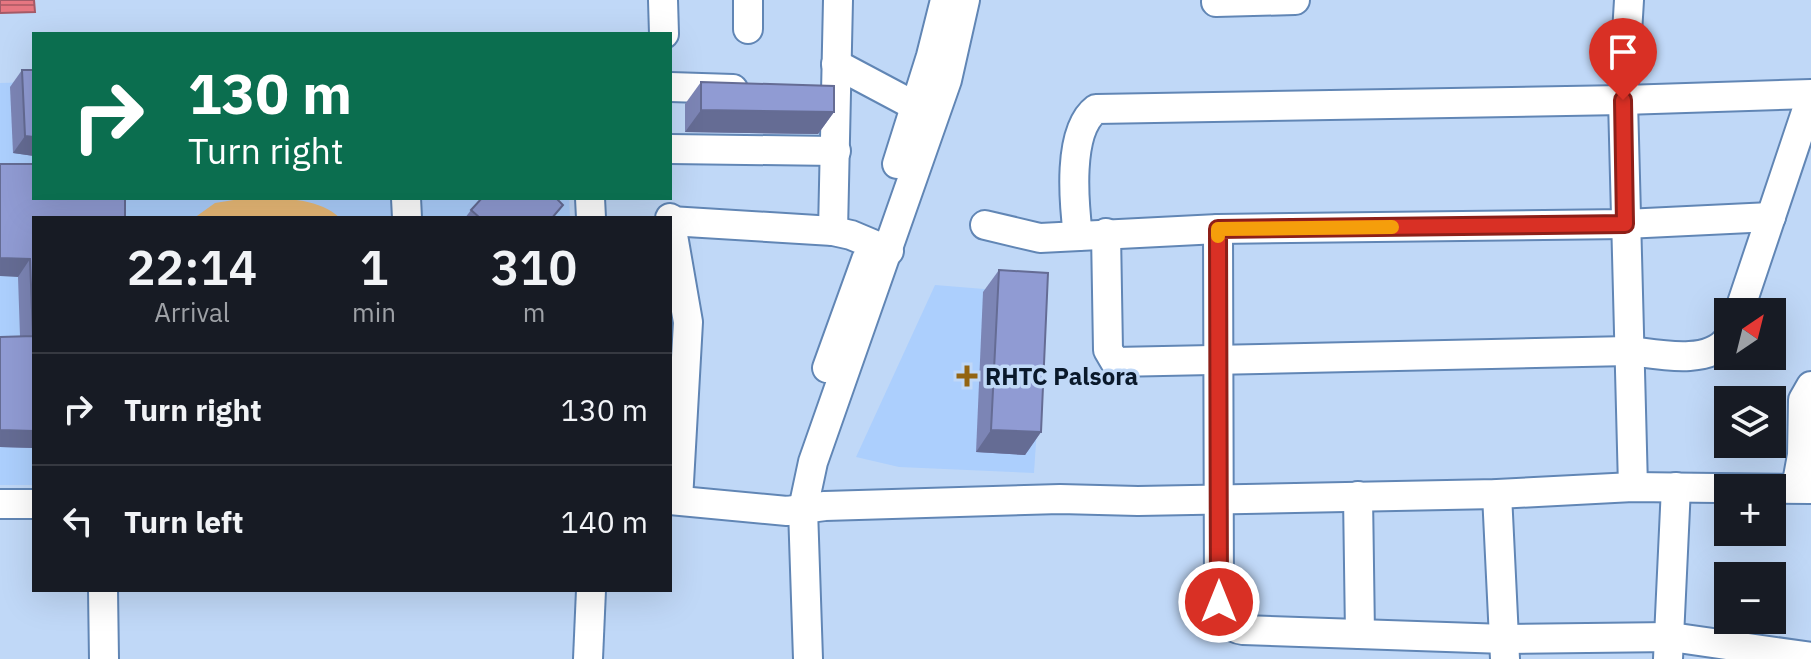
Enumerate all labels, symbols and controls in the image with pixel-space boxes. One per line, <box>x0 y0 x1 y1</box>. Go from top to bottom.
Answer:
pin <box>1589 18 1657 100</box>
icon: arrive <box>1601 30 1645 74</box>
text: 130 m <box>188 57 352 129</box>
icon: right <box>56 64 160 168</box>
text: Turn right <box>188 127 344 174</box>
text: 22:14 <box>127 236 257 298</box>
text: 1 <box>360 236 388 298</box>
text: 310 <box>491 236 577 298</box>
text: Arrival <box>154 295 230 329</box>
text: min <box>352 295 396 329</box>
text: m <box>523 295 545 329</box>
north arrow <box>1714 298 1786 370</box>
map controls <box>1714 298 1786 634</box>
place label: RHTC Palsora <box>985 360 1138 392</box>
marker: RHTC Palsora <box>956 365 978 387</box>
button: layers <box>1714 386 1786 458</box>
icon: right <box>56 387 100 431</box>
text: Turn right <box>124 390 262 429</box>
text: 130 m <box>561 390 648 429</box>
button: + <box>1714 474 1786 546</box>
icon: left <box>56 499 100 543</box>
text: Turn left <box>124 502 243 541</box>
text: 140 m <box>561 502 648 541</box>
position arrow <box>1177 560 1261 644</box>
button: − <box>1714 562 1786 634</box>

